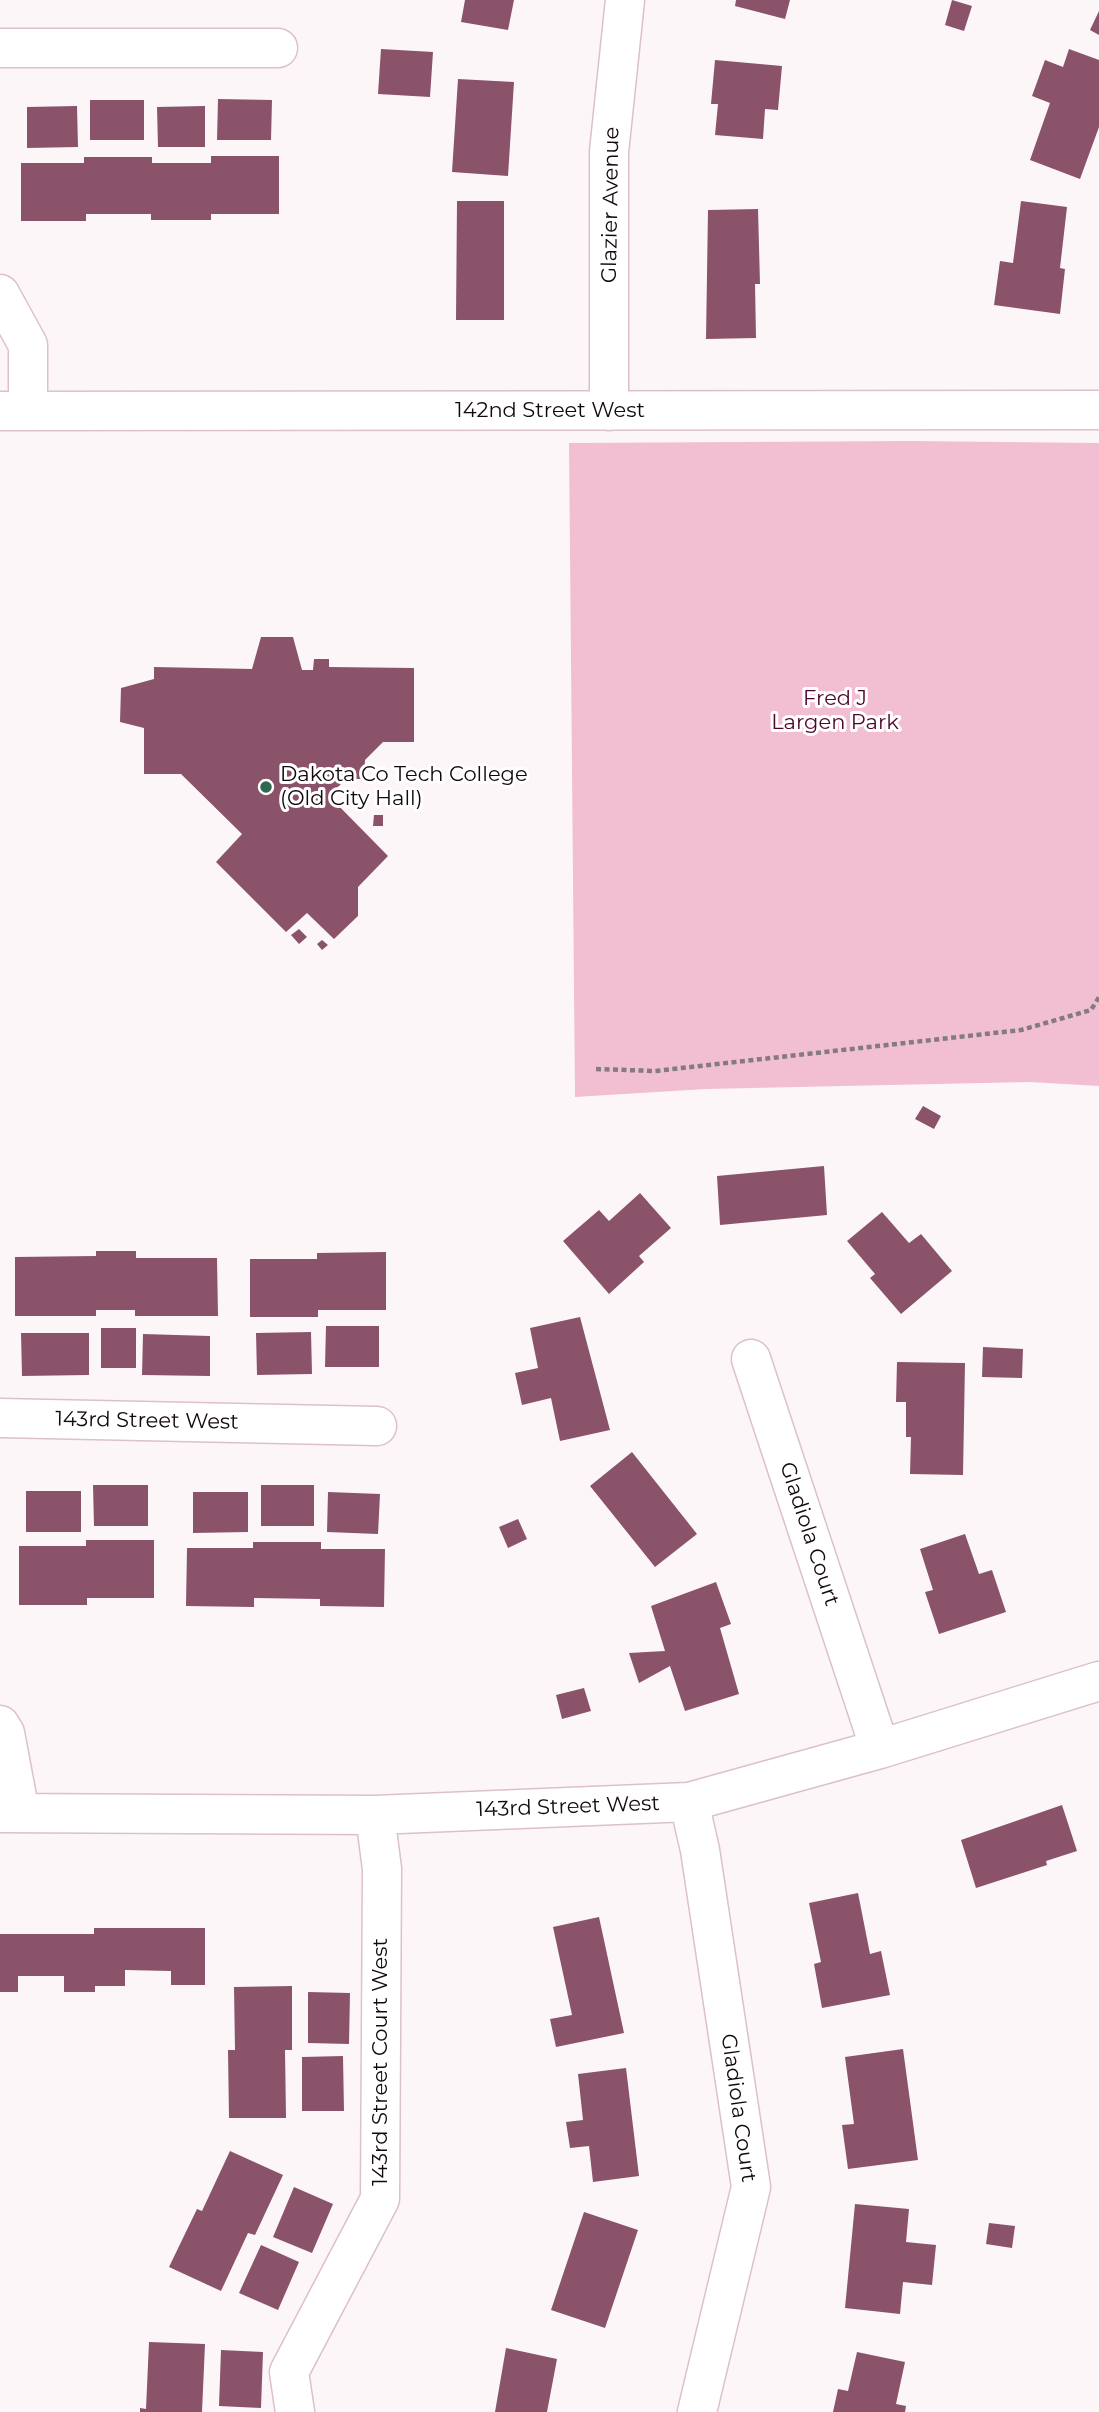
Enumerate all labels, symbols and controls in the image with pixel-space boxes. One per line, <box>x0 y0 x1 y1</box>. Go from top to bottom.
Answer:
street label: Glazier Avenue <box>597 127 625 283</box>
street label: 142nd Street West <box>455 398 645 424</box>
park label: Fred J Largen Park <box>771 686 899 736</box>
place label: Dakota Co Tech College (Old City Hall) <box>280 762 528 812</box>
marker: Dakota Co Tech College (Old City Hall) <box>258 779 274 795</box>
street label: 143rd Street West <box>55 1407 239 1435</box>
street label: Gladiola Court <box>774 1459 844 1609</box>
street label: 143rd Street West <box>476 1791 660 1823</box>
street label: 143rd Street Court West <box>368 1938 394 2186</box>
street label: Gladiola Court <box>715 2032 761 2184</box>

